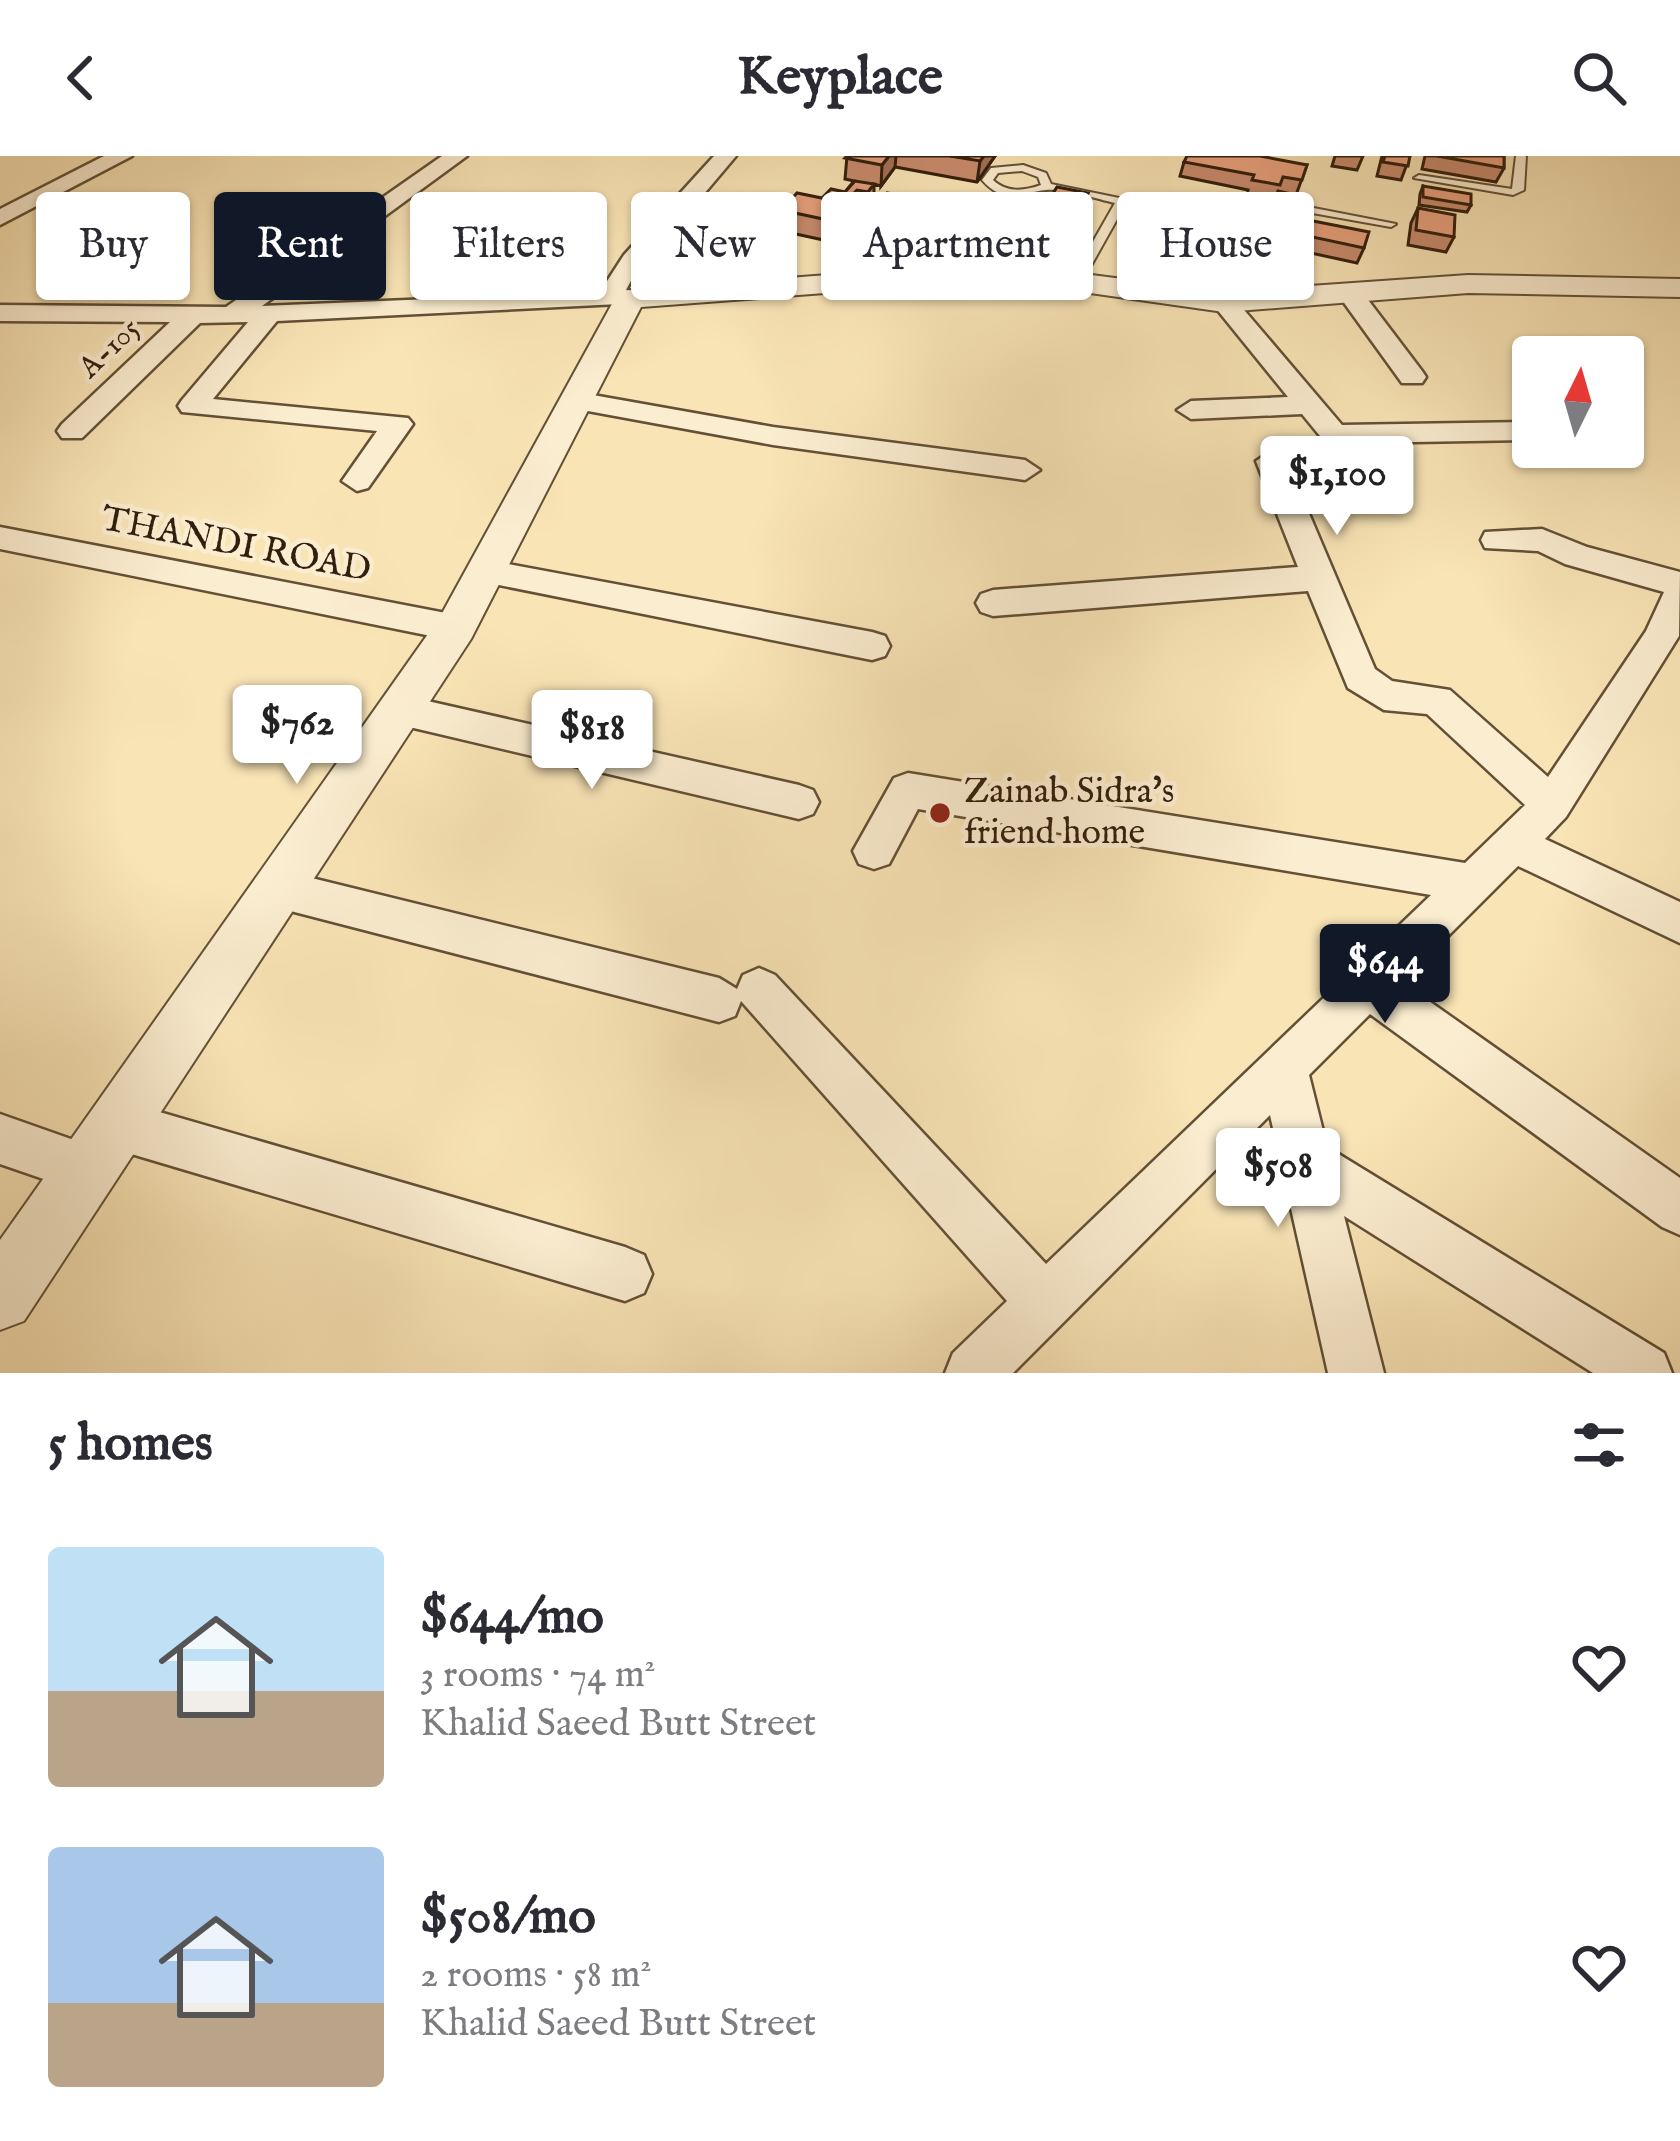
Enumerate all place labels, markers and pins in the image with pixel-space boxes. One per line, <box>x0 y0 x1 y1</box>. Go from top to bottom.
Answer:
pin: $1,100 <box>1239 436 1435 538</box>
pin: $762 <box>226 685 368 787</box>
pin: $818 <box>521 690 663 792</box>
place label: Zainab Sidra's friend home <box>964 769 1175 856</box>
marker: Zainab Sidra's friend home <box>927 800 953 826</box>
pin: $644 <box>1314 924 1456 1026</box>
pin: $508 <box>1207 1128 1349 1230</box>

